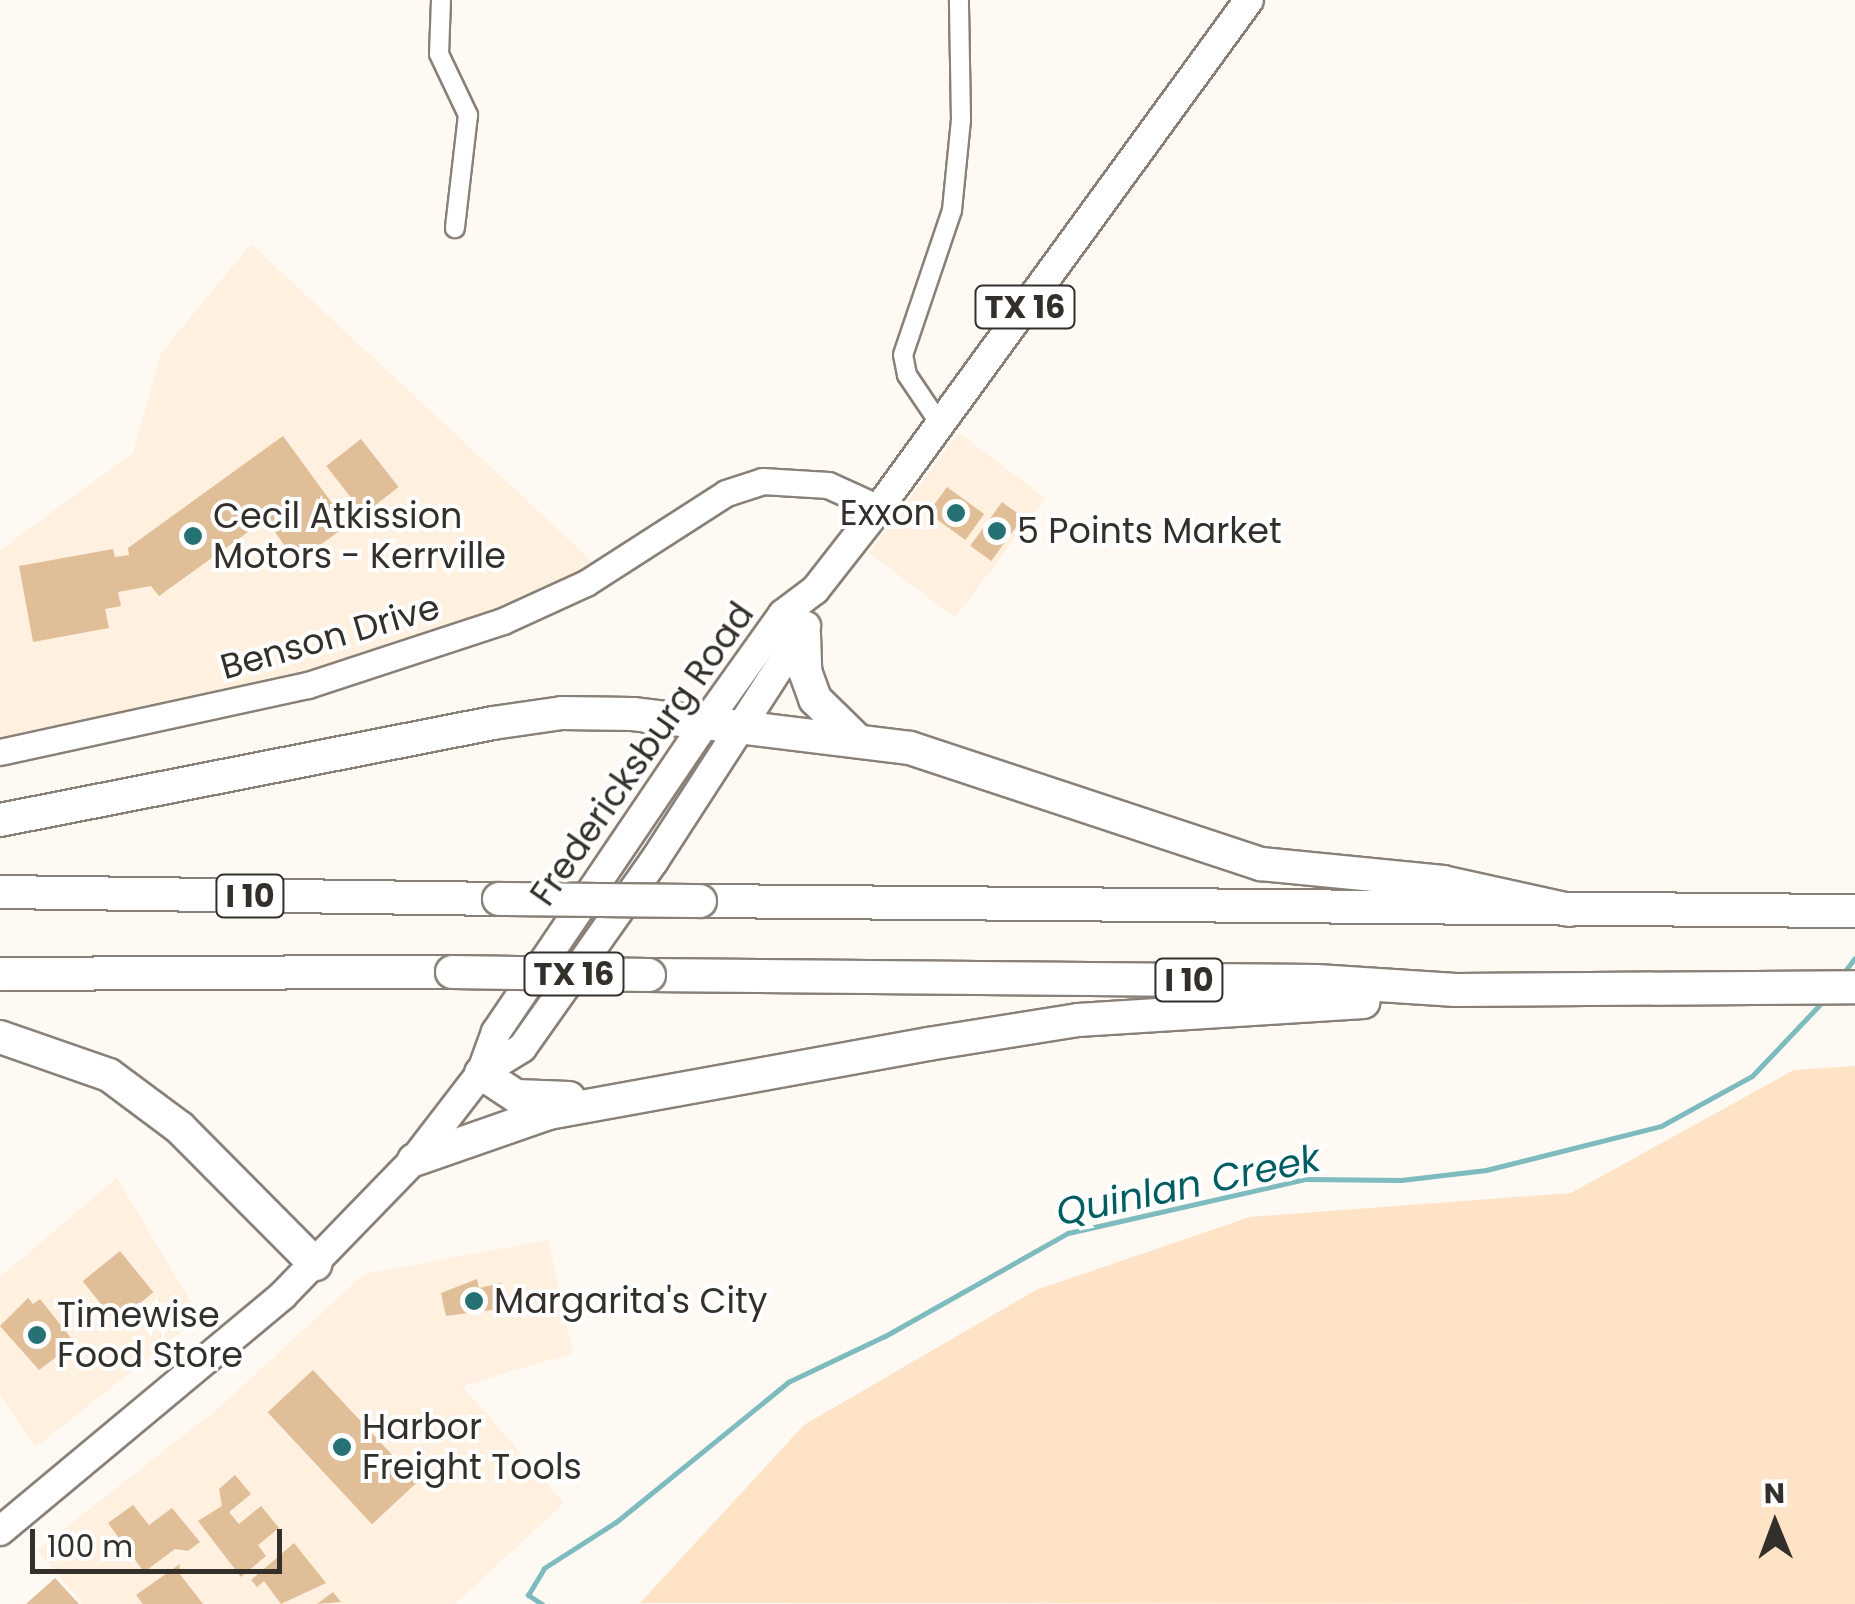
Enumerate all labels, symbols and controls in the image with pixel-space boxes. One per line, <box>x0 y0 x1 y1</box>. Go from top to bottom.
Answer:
road number: TX 16 <box>972 280 1078 334</box>
place label: Exxon <box>840 492 936 534</box>
place label: Cecil Atkission Motors - Kerrville <box>213 495 506 577</box>
marker: Exxon <box>945 502 967 524</box>
place label: 5 Points Market <box>1017 510 1282 552</box>
marker: 5 Points Market <box>986 520 1008 542</box>
marker: Cecil Atkission Motors - Kerrville <box>182 525 204 547</box>
street label: Benson Drive <box>216 586 444 688</box>
street label: Fredericksburg Road <box>522 594 762 914</box>
road number: I 10 <box>215 869 285 923</box>
road number: TX 16 <box>522 947 626 1001</box>
road number: I 10 <box>1154 953 1224 1007</box>
water label: Quinlan Creek <box>1052 1135 1324 1235</box>
place label: Margarita's City <box>494 1280 767 1322</box>
marker: Margarita's City <box>463 1290 485 1312</box>
place label: Timewise Food Store <box>57 1294 243 1376</box>
marker: Timewise Food Store <box>26 1324 48 1346</box>
place label: Harbor Freight Tools <box>362 1406 582 1488</box>
marker: Harbor Freight Tools <box>331 1436 353 1458</box>
north arrow <box>1725 1474 1825 1574</box>
text: N <box>1764 1474 1785 1513</box>
scale bar <box>35 1509 288 1571</box>
text: 100 m <box>47 1525 133 1568</box>

